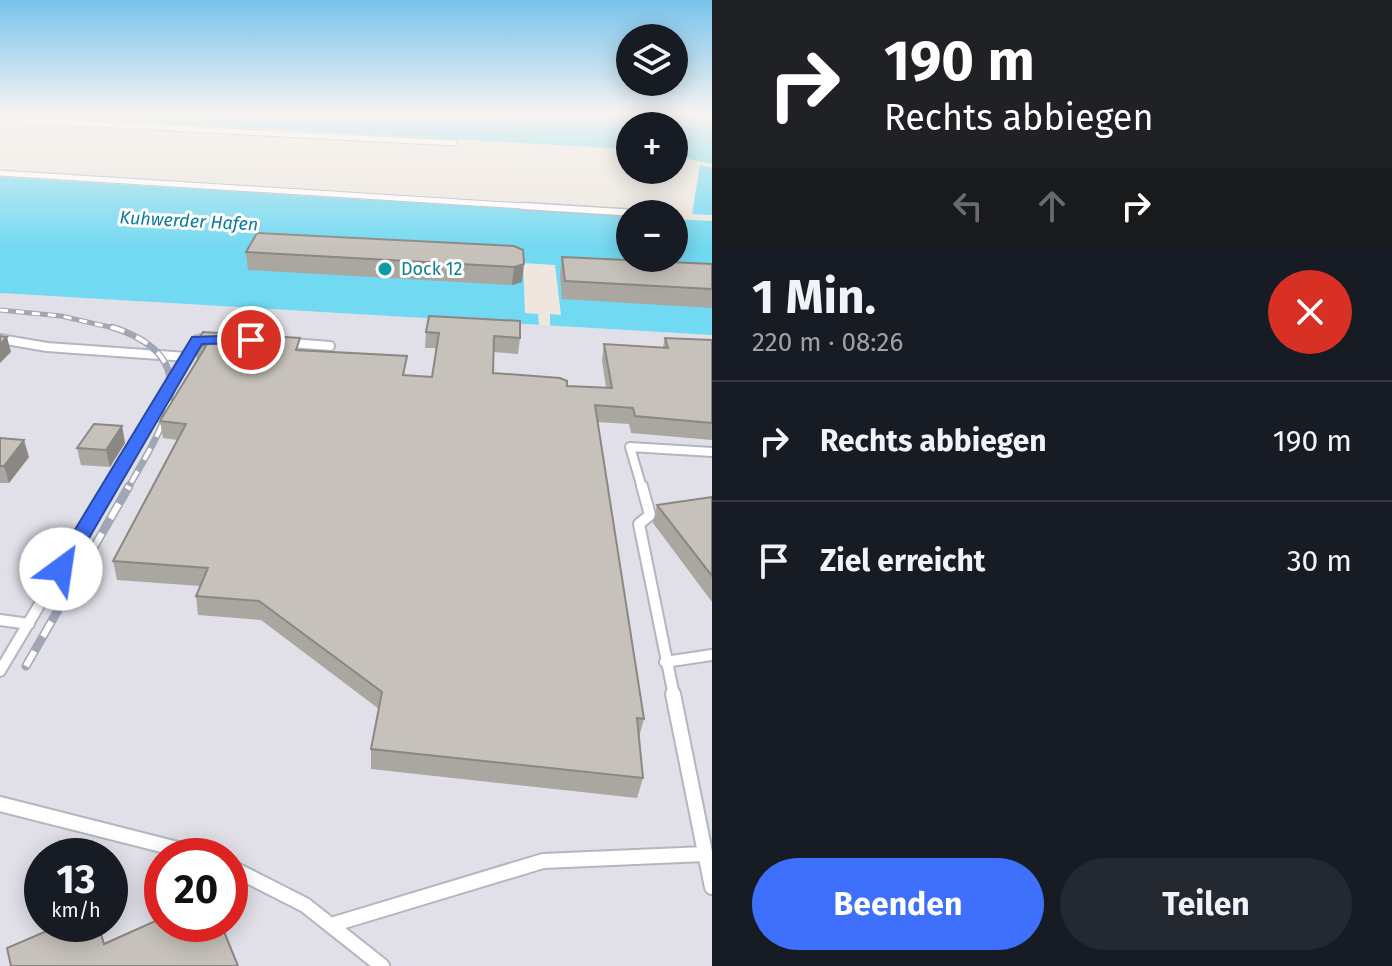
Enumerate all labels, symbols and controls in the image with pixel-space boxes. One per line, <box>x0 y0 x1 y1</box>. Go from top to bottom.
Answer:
map controls <box>616 24 688 272</box>
button: layers <box>616 24 688 96</box>
text: 190 m <box>884 28 1035 95</box>
icon: right <box>752 32 856 136</box>
text: Rechts abbiegen <box>884 96 1154 140</box>
button: + <box>616 112 688 184</box>
icon: left <box>946 184 990 228</box>
icon: ahead <box>1030 184 1074 228</box>
icon: right <box>1114 184 1158 228</box>
button: − <box>616 200 688 272</box>
water label: Kuhwerder Hafen <box>119 206 259 236</box>
place label: Dock 12 <box>401 258 462 280</box>
marker: Dock 12 <box>376 260 394 278</box>
text: 1 Min. <box>752 268 876 326</box>
button: close <box>1268 270 1352 354</box>
pin <box>217 306 285 374</box>
icon: arrive <box>229 318 273 362</box>
text: 220 m · 08:26 <box>752 327 903 358</box>
icon: right <box>752 419 796 463</box>
text: Rechts abbiegen <box>820 423 1047 459</box>
text: 190 m <box>1273 423 1352 459</box>
position arrow <box>19 527 103 611</box>
icon: arrive <box>752 539 796 583</box>
text: Ziel erreicht <box>820 543 985 579</box>
text: 30 m <box>1287 543 1352 579</box>
speed limit sign: 20 <box>144 838 248 942</box>
text: 13 <box>56 856 96 904</box>
button: Beenden <box>752 858 1044 950</box>
button: Teilen <box>1060 858 1352 950</box>
text: km/h <box>51 898 101 922</box>

